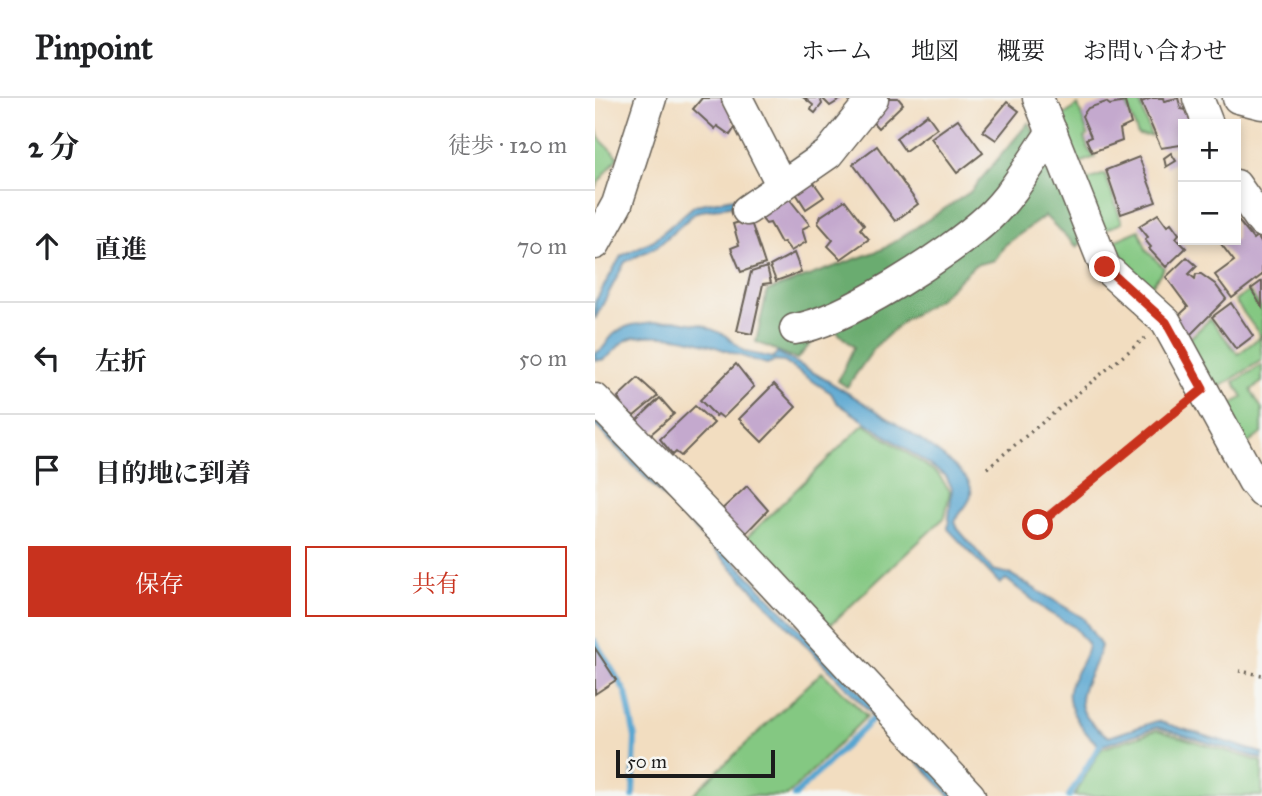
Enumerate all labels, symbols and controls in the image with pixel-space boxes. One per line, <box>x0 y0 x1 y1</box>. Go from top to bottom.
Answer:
text: Pinpoint <box>35 28 153 68</box>
text: ホーム <box>801 36 873 66</box>
text: 地図 <box>911 36 959 66</box>
text: 概要 <box>997 36 1045 66</box>
text: お問い合わせ <box>1083 36 1227 66</box>
map controls <box>1178 119 1241 245</box>
button: + <box>1178 119 1241 182</box>
text: 2 分 <box>28 129 79 165</box>
text: 徒歩 · 120 m <box>448 131 567 159</box>
button: − <box>1178 182 1241 245</box>
icon: ahead <box>28 227 66 265</box>
text: 70 m <box>517 232 567 260</box>
text: 直進 <box>95 233 147 265</box>
route end <box>1089 251 1120 282</box>
icon: left <box>28 339 66 377</box>
text: 50 m <box>519 344 567 372</box>
text: 左折 <box>95 345 147 377</box>
icon: arrive <box>28 451 66 489</box>
text: 目的地に到着 <box>95 457 251 489</box>
route start <box>1022 509 1053 540</box>
button: 保存 <box>28 546 291 617</box>
button: 共有 <box>305 546 567 617</box>
scale bar <box>616 747 775 779</box>
text: 50 m <box>627 750 667 773</box>

